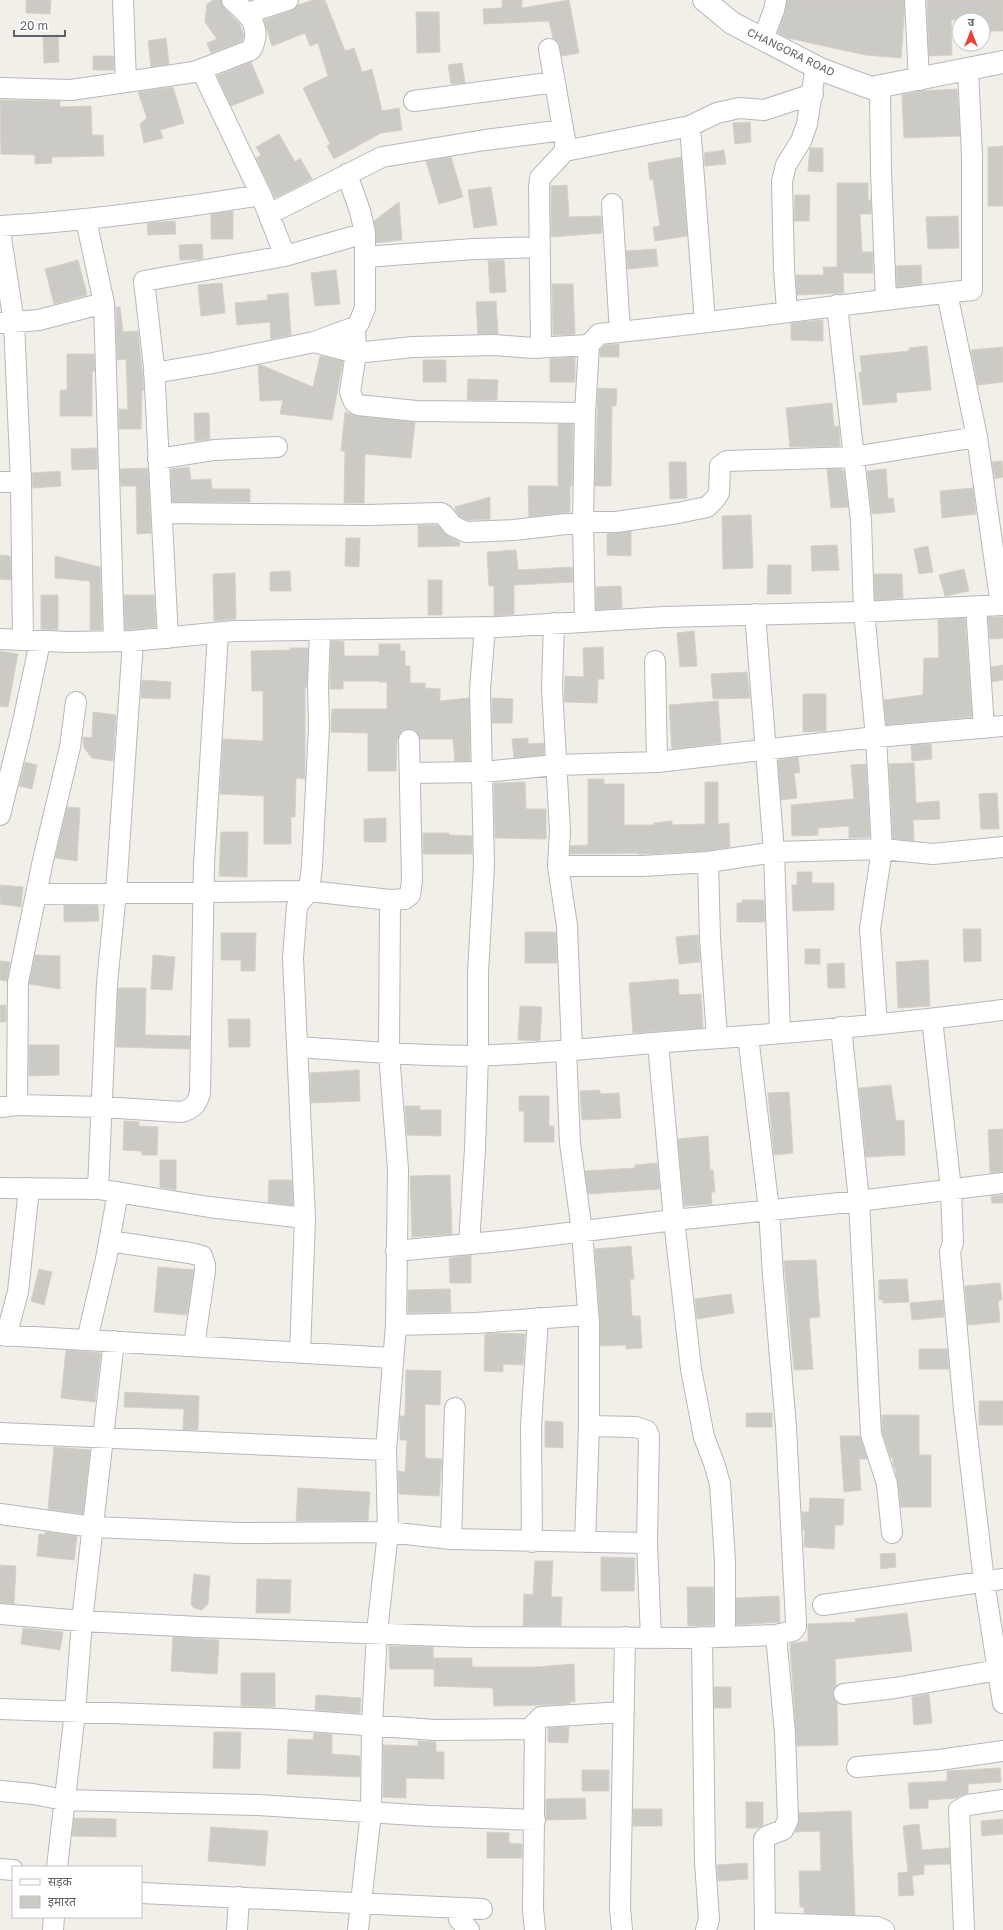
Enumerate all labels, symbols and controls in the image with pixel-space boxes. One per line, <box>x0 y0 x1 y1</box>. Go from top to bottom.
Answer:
scale bar <box>14 12 65 38</box>
north arrow <box>951 12 991 52</box>
text: उ <box>968 15 975 28</box>
text: 20 m <box>20 18 48 33</box>
street label: CHANGORA ROAD <box>745 25 837 78</box>
legend <box>12 1866 142 1918</box>
text: सड़क <box>48 1874 73 1889</box>
text: इमारत <box>48 1894 77 1909</box>

